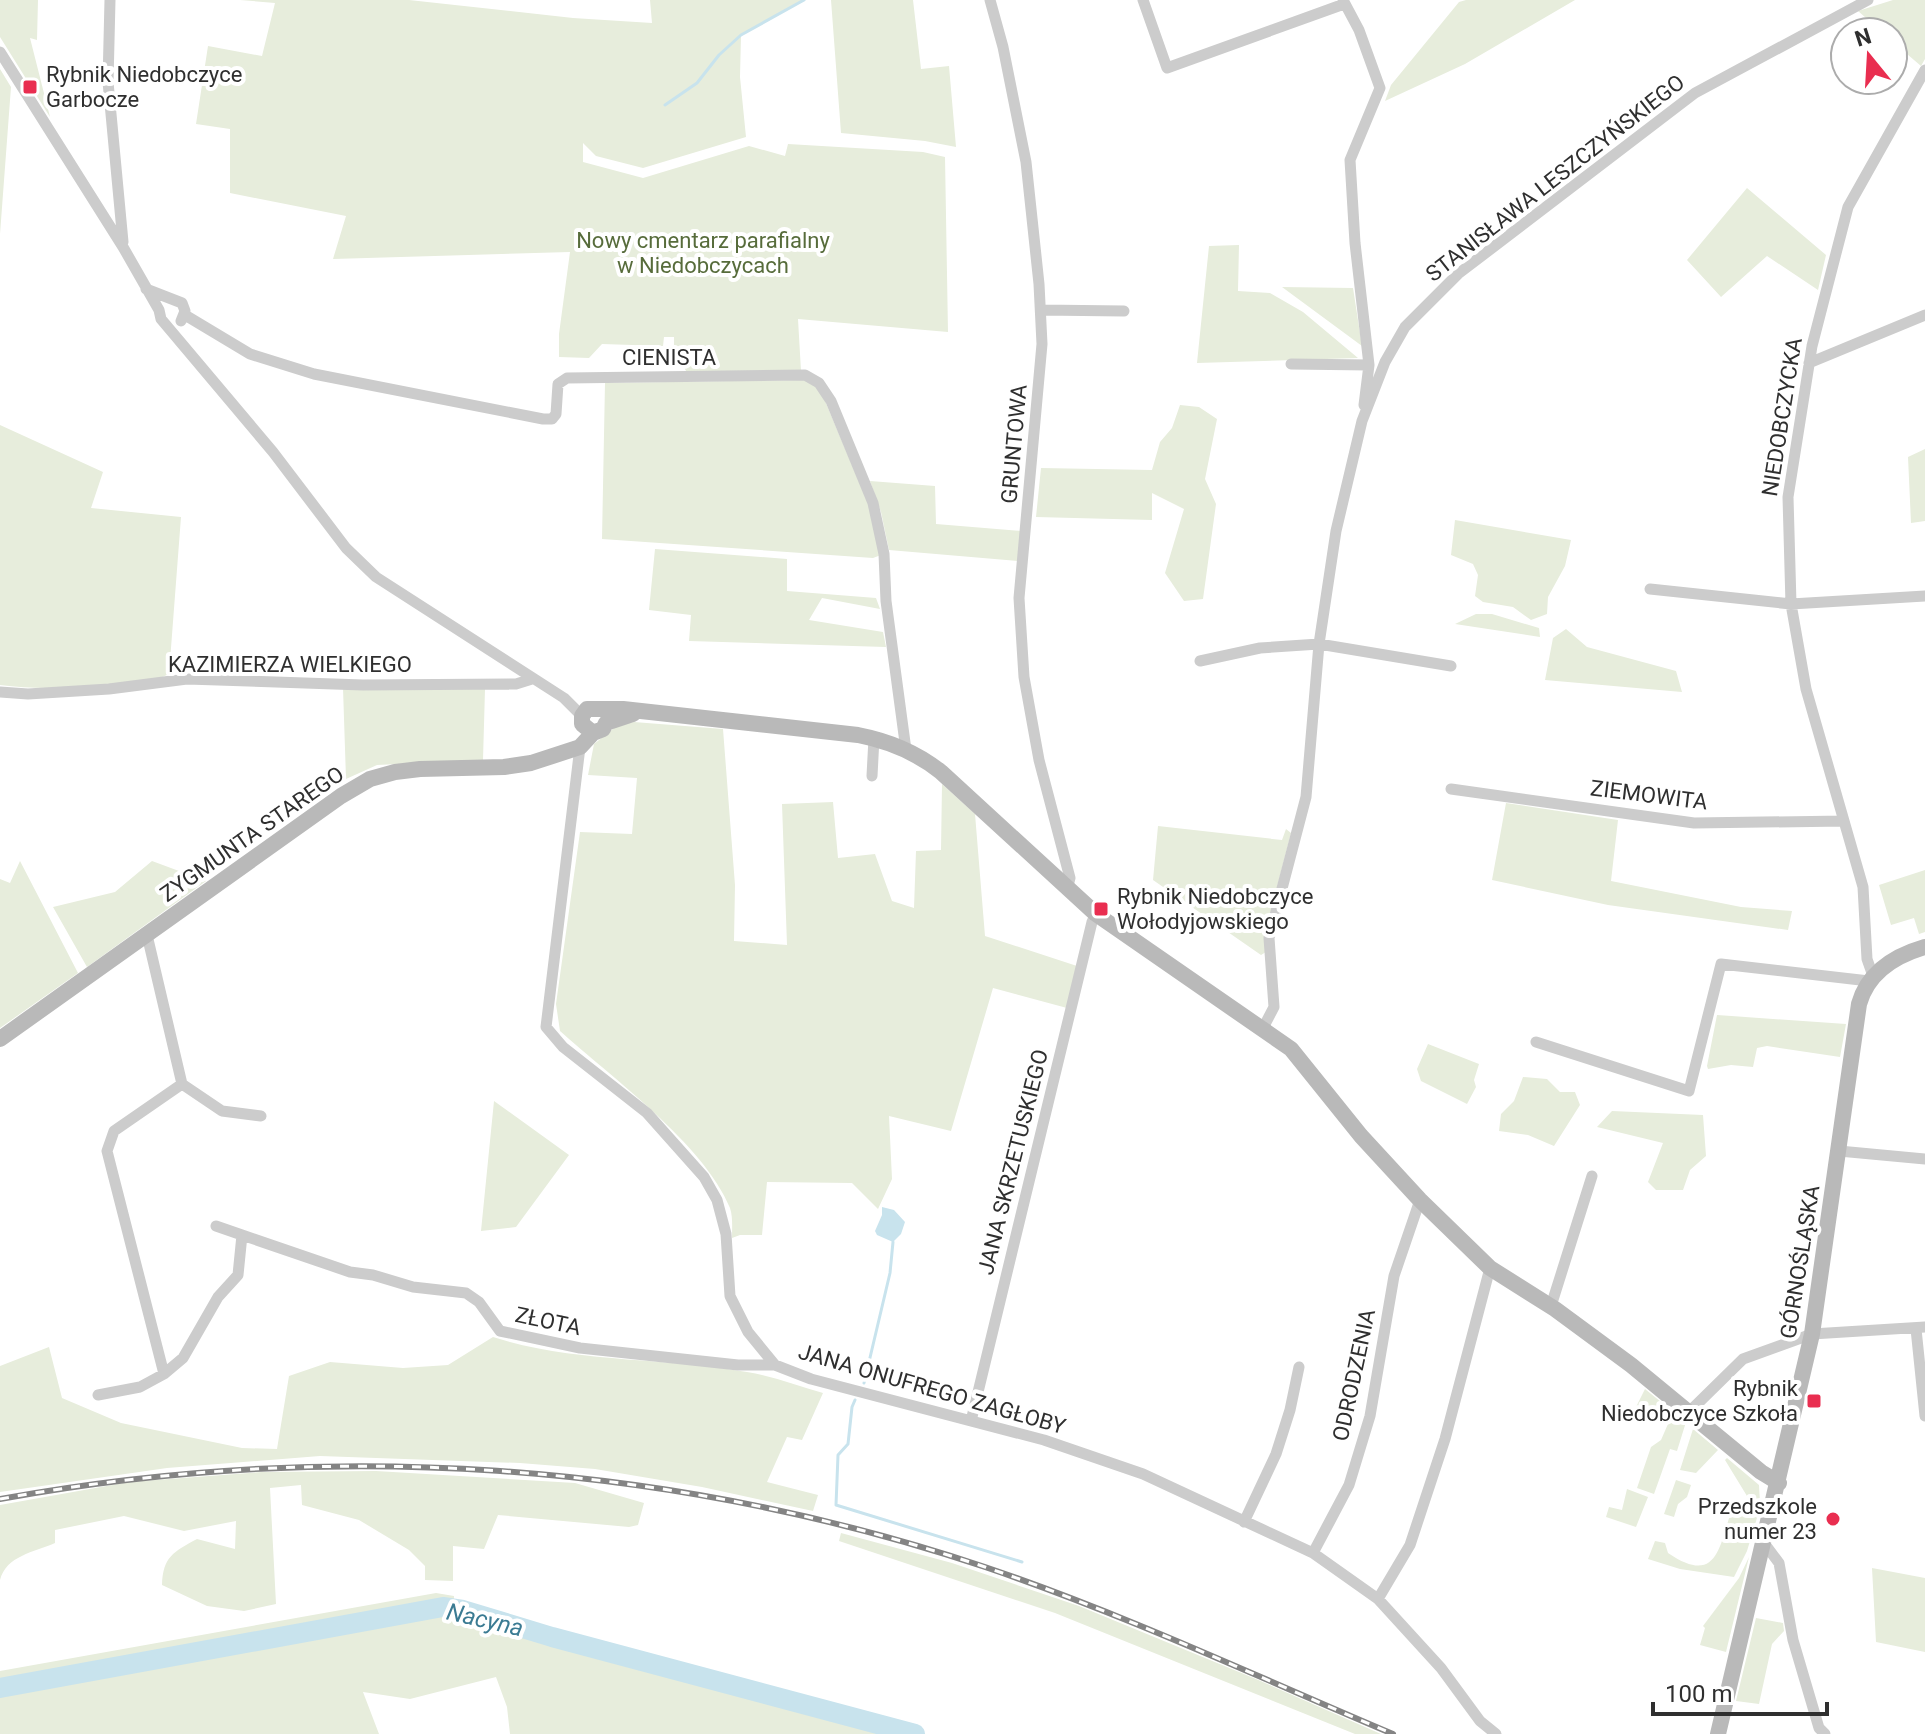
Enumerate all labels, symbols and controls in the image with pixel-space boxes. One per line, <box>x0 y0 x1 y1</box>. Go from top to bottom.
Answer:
north arrow <box>1829 16 1909 96</box>
text: N <box>1852 23 1874 52</box>
place label: Rybnik Niedobczyce Garbocze <box>46 62 242 112</box>
street label: STANISŁAWA LESZCZYŃSKIEGO <box>1421 69 1689 287</box>
marker: Rybnik Niedobczyce Garbocze <box>21 78 39 96</box>
park label: Nowy cmentarz parafialny w Niedobczycach <box>576 228 830 278</box>
street label: NIEDOBCZYCKA <box>1757 335 1807 498</box>
street label: CIENISTA <box>622 345 717 370</box>
street label: GRUNTOWA <box>996 383 1032 505</box>
street label: KAZIMIERZA WIELKIEGO <box>168 652 412 677</box>
street label: ZYGMUNTA STAREGO <box>156 761 348 907</box>
street label: ZIEMOWITA <box>1589 775 1710 815</box>
place label: Rybnik Niedobczyce Wołodyjowskiego <box>1117 884 1313 934</box>
marker: Rybnik Niedobczyce Wołodyjowskiego <box>1092 900 1110 918</box>
street label: JANA SKRZETUSKIEGO <box>973 1047 1053 1277</box>
street label: GÓRNOŚLĄSKA <box>1775 1183 1825 1341</box>
street label: ZŁOTA <box>513 1302 584 1340</box>
street label: ODRODZENIA <box>1328 1306 1380 1443</box>
street label: JANA ONUFREGO ZAGŁOBY <box>796 1339 1069 1439</box>
place label: Rybnik Niedobczyce Szkoła <box>1601 1376 1799 1426</box>
marker: Rybnik Niedobczyce Szkoła <box>1805 1392 1823 1410</box>
place label: Przedszkole numer 23 <box>1698 1494 1817 1544</box>
marker: Przedszkole numer 23 <box>1824 1510 1842 1528</box>
water label: Nacyna <box>444 1598 526 1642</box>
scale bar <box>1653 1666 1827 1716</box>
text: 100 m <box>1665 1680 1732 1708</box>

